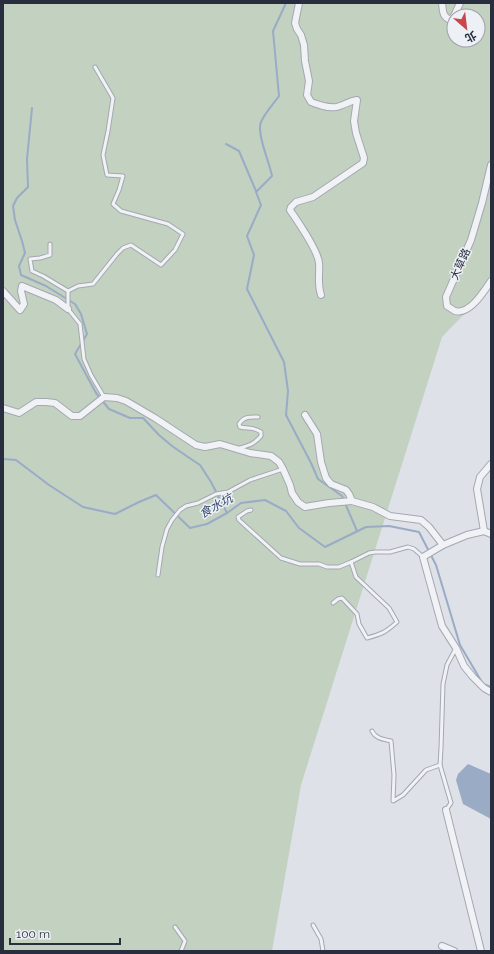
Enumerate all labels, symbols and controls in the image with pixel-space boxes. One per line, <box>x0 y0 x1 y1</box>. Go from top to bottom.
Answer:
north arrow <box>446 8 486 48</box>
text: 北 <box>463 28 478 45</box>
street label: 大草路 <box>448 246 473 282</box>
water label: 食水坑 <box>197 490 237 521</box>
scale bar <box>10 920 120 946</box>
text: 100 m <box>16 927 50 941</box>

